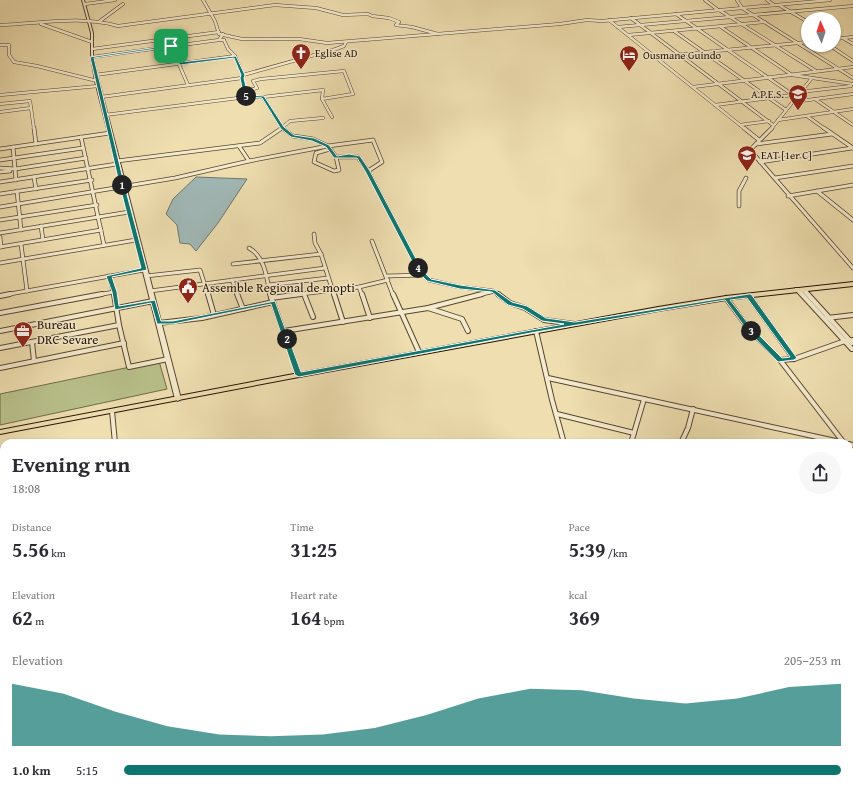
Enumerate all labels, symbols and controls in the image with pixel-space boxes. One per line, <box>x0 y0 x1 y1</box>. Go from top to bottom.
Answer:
north arrow <box>801 12 841 52</box>
map controls <box>801 12 841 52</box>
pin <box>154 29 188 63</box>
icon: arrive <box>160 35 182 57</box>
church icon: Eglise AD <box>290 42 312 70</box>
hotel icon: Ousmane Guindo <box>618 44 640 72</box>
place label: Eglise AD <box>315 45 358 61</box>
place label: Ousmane Guindo <box>643 47 722 63</box>
school or university icon: A.P.E.S. <box>787 83 809 111</box>
pin: 5 <box>236 86 256 106</box>
place label: A.P.E.S. <box>751 86 784 102</box>
text: 5 <box>243 88 249 104</box>
school or university icon: EAT [1er C] <box>736 144 758 172</box>
place label: EAT [1er C] <box>761 147 812 163</box>
pin: 1 <box>112 175 132 195</box>
text: 1 <box>119 177 125 193</box>
pin: 4 <box>408 258 428 278</box>
text: 4 <box>415 260 421 276</box>
public building icon: Assemble Regional de mopti <box>177 276 199 304</box>
place label: Assemble Regional de mopti <box>202 278 355 297</box>
place label: Bureau DRC Sevare <box>37 315 98 349</box>
office icon: Bureau DRC Sevare <box>12 320 34 348</box>
pin: 3 <box>741 321 761 341</box>
text: 3 <box>748 323 754 339</box>
pin: 2 <box>277 329 297 349</box>
text: 2 <box>284 331 290 347</box>
text: Evening run <box>12 448 130 480</box>
button: share <box>799 452 841 494</box>
text: 18:08 <box>12 479 40 498</box>
text: Distance <box>12 519 51 535</box>
text: Time <box>290 519 314 535</box>
text: Pace <box>569 519 590 535</box>
text: 5.56 <box>12 535 49 564</box>
text: 31:25 <box>290 535 337 564</box>
text: 5:39 <box>569 535 605 564</box>
text: km <box>49 545 66 561</box>
text: /km <box>605 545 628 561</box>
text: Elevation <box>12 587 55 603</box>
text: Heart rate <box>290 587 338 603</box>
text: kcal <box>569 587 587 603</box>
text: 62 <box>12 603 33 632</box>
text: 164 <box>290 603 321 632</box>
text: 369 <box>569 603 600 632</box>
text: m <box>33 613 44 629</box>
text: bpm <box>321 613 344 629</box>
text: Elevation <box>12 651 63 670</box>
text: 205–253 m <box>784 651 841 670</box>
text: 1.0 km <box>12 761 51 780</box>
text: 5:15 <box>76 761 98 780</box>

